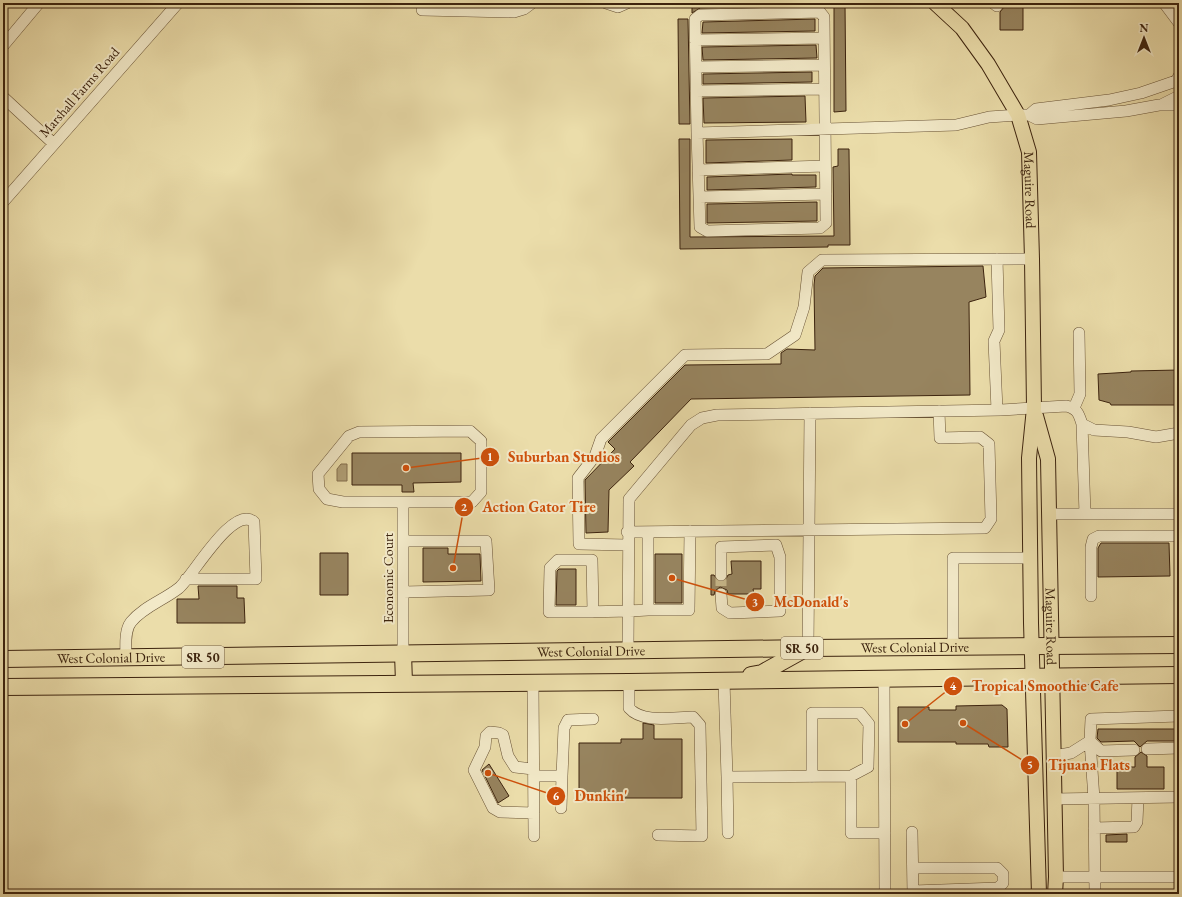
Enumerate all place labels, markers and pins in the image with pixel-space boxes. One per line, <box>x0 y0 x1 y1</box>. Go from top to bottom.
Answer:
callout: Suburban Studios <box>480 444 628 471</box>
callout: Action Gator Tire <box>454 493 603 520</box>
callout: McDonald's <box>745 588 856 615</box>
callout: Tropical Smoothie Cafe <box>943 673 1127 700</box>
callout: Tijuana Flats <box>1020 751 1138 778</box>
callout: Dunkin' <box>546 783 635 810</box>

